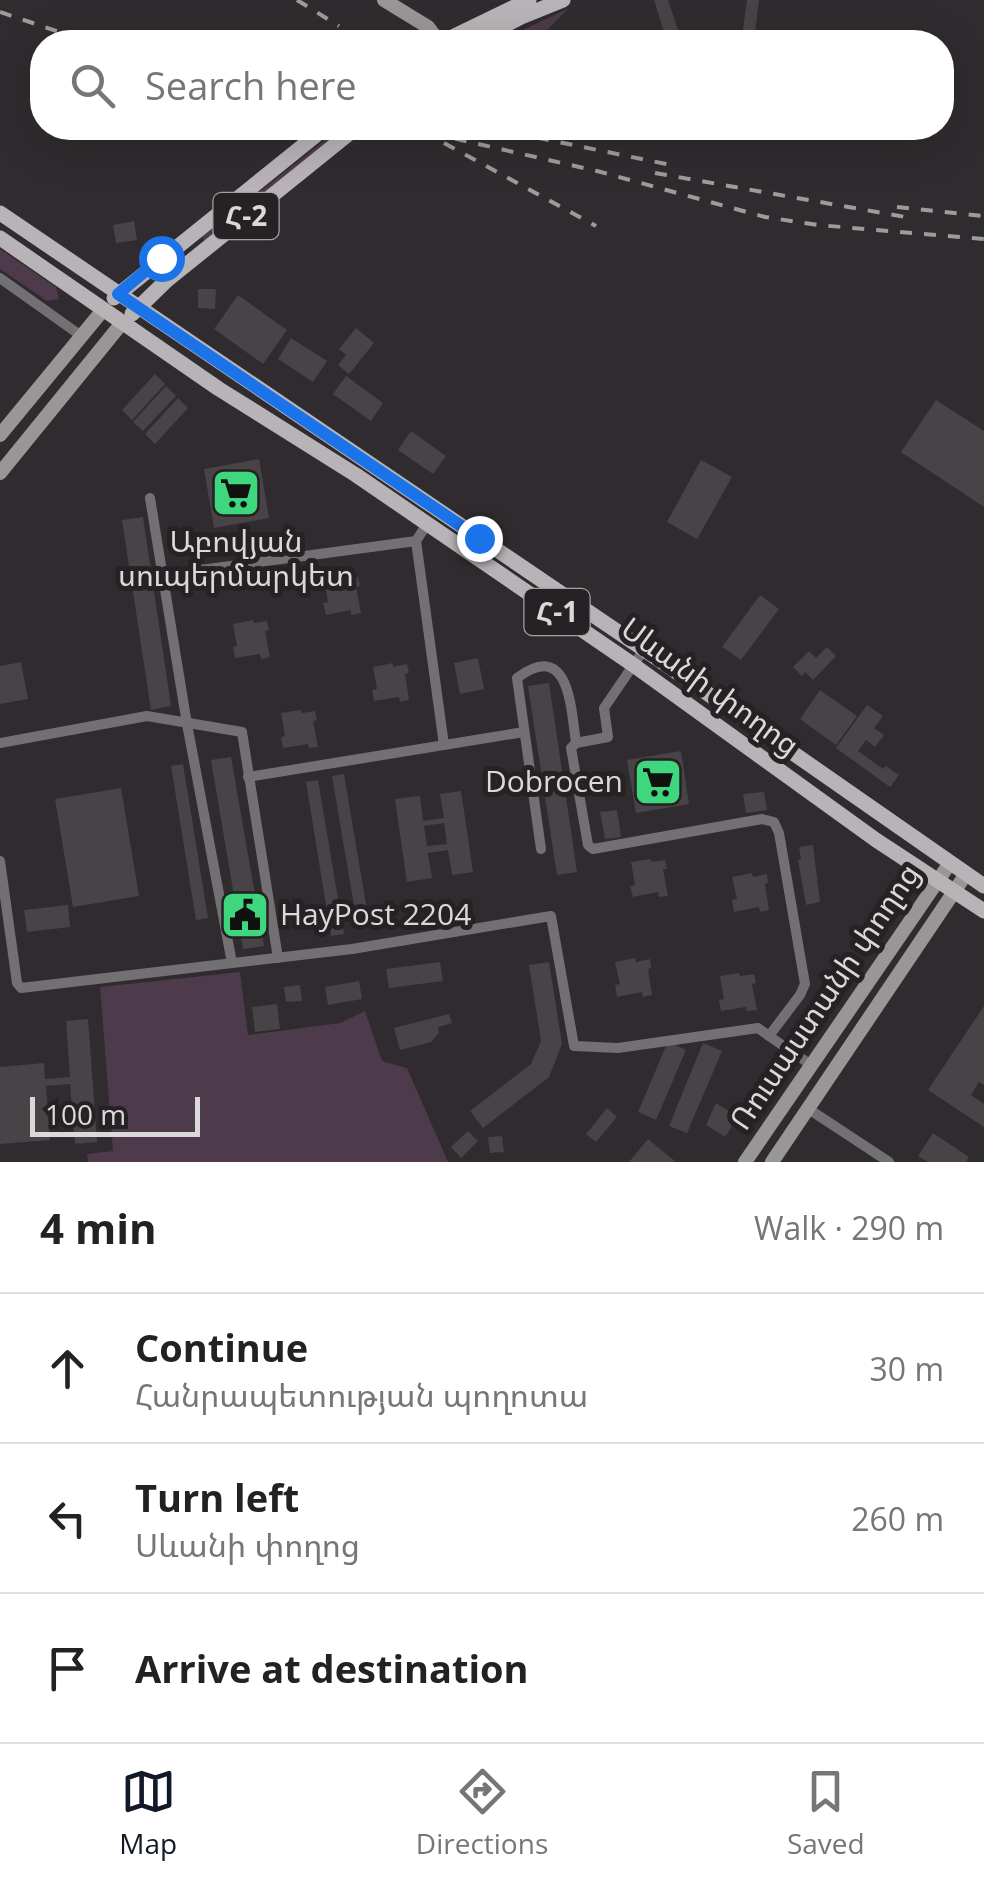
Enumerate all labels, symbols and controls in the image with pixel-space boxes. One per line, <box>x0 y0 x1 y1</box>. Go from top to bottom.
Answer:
search box <box>30 30 954 140</box>
icon: search <box>65 58 120 113</box>
text: Search here <box>145 59 357 111</box>
road number: Հ-2 <box>214 193 278 239</box>
route start <box>139 236 185 282</box>
supermarket icon: Աբովյան սուպերմարկետ <box>210 467 262 519</box>
route end <box>457 516 503 562</box>
place label: Աբովյան սուպերմարկետ <box>118 520 354 595</box>
road number: Հ-1 <box>524 589 590 635</box>
street label: Սևանի փողոց <box>614 607 808 764</box>
supermarket icon: Dobrocen <box>632 756 684 808</box>
place label: Dobrocen <box>485 760 623 801</box>
street label: Ռուսաստանի փողոց <box>719 855 928 1137</box>
public building icon: HayPost 2204 <box>219 889 271 941</box>
place label: HayPost 2204 <box>280 893 471 934</box>
scale bar <box>30 1092 200 1136</box>
text: 100 m <box>45 1095 126 1133</box>
text: 4 min <box>40 1199 157 1256</box>
text: Walk · 290 m <box>754 1206 944 1249</box>
text: Continue <box>135 1321 308 1373</box>
icon: ahead <box>40 1341 95 1396</box>
text: 30 m <box>869 1347 944 1390</box>
text: Հանրապետության պողոտա <box>135 1373 588 1416</box>
text: Turn left <box>135 1471 299 1523</box>
icon: left <box>40 1491 95 1546</box>
text: 260 m <box>851 1497 944 1540</box>
text: Սևանի փողոց <box>135 1523 360 1566</box>
icon: arrive <box>40 1641 95 1696</box>
text: Arrive at destination <box>135 1642 529 1694</box>
tab: Map <box>119 1764 177 1862</box>
tab: Directions <box>416 1764 548 1862</box>
tab: Saved <box>787 1764 865 1862</box>

